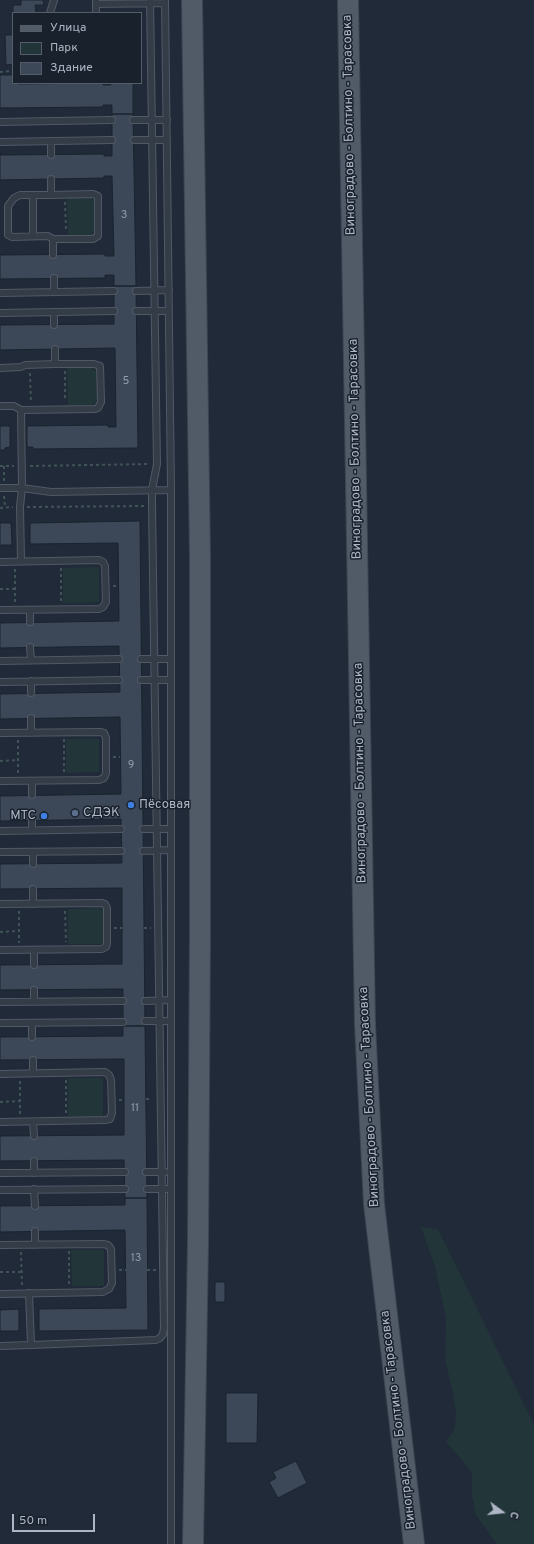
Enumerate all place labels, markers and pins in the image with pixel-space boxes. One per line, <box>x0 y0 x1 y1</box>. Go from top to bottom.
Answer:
place label: Пёсовая <box>139 797 190 813</box>
marker: Пёсовая <box>126 800 136 810</box>
place label: СДЭК <box>83 805 120 821</box>
place label: МТС <box>10 808 36 824</box>
marker: СДЭК <box>70 808 80 818</box>
marker: МТС <box>39 811 49 821</box>

